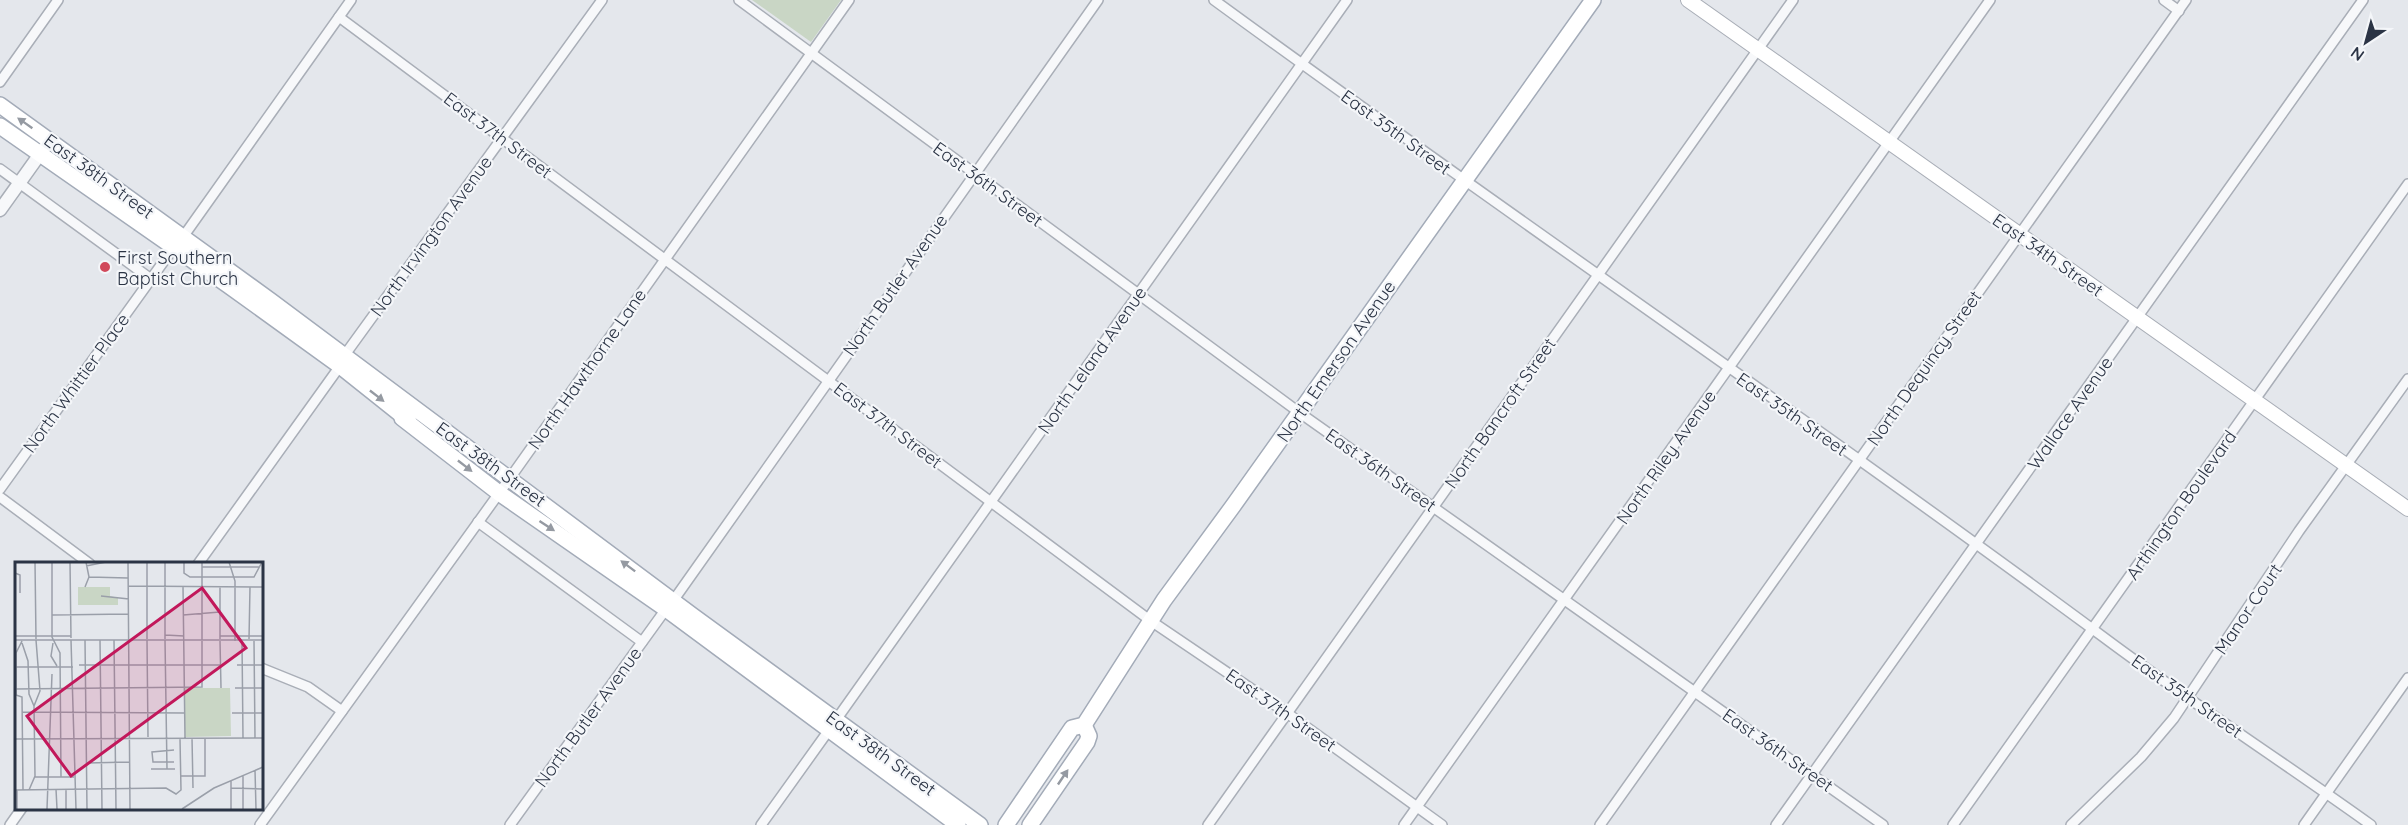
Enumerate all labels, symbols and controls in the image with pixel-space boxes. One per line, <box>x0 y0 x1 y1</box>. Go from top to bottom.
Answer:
north arrow <box>2336 12 2396 72</box>
text: N <box>2347 43 2368 66</box>
street label: East 35th Street <box>1337 84 1455 180</box>
street label: East 37th Street <box>439 87 557 183</box>
one-way arrow <box>17 118 33 129</box>
street label: East 38th Street <box>40 128 158 224</box>
street label: East 36th Street <box>929 136 1047 232</box>
street label: North Irvington Avenue <box>365 151 497 321</box>
street label: East 34th Street <box>1988 208 2108 302</box>
street label: North Butler Avenue <box>837 210 953 360</box>
place label: First Southern Baptist Church <box>117 246 238 290</box>
marker: First Southern Baptist Church <box>98 260 112 274</box>
street label: North Emerson Avenue <box>1271 276 1401 446</box>
street label: North Leland Avenue <box>1032 282 1152 438</box>
street label: North Hawthorne Lane <box>523 284 651 454</box>
street label: North Dequincy Street <box>1862 286 1986 450</box>
street label: North Whittier Place <box>18 309 134 457</box>
street label: North Bancroft Street <box>1439 333 1561 493</box>
street label: Wallace Avenue <box>2022 352 2118 474</box>
street label: East 35th Street <box>1732 367 1852 461</box>
street label: East 37th Street <box>829 377 947 473</box>
street label: North Riley Avenue <box>1611 385 1721 529</box>
one-way arrow <box>370 389 385 402</box>
street label: East 38th Street <box>432 416 550 512</box>
street label: East 36th Street <box>1321 423 1441 517</box>
street label: Arthington Boulevard <box>2121 426 2241 584</box>
one-way arrow <box>457 460 472 472</box>
one-way arrow <box>539 521 555 532</box>
street label: Manor Court <box>2209 559 2287 659</box>
one-way arrow <box>621 561 636 573</box>
inset map <box>15 562 262 810</box>
street label: North Butler Avenue <box>529 642 647 792</box>
street label: East 35th Street <box>2127 649 2247 743</box>
street label: East 37th Street <box>1221 663 1341 757</box>
street label: East 36th Street <box>1718 703 1838 797</box>
street label: East 38th Street <box>822 705 940 801</box>
one-way arrow <box>1058 769 1069 785</box>

